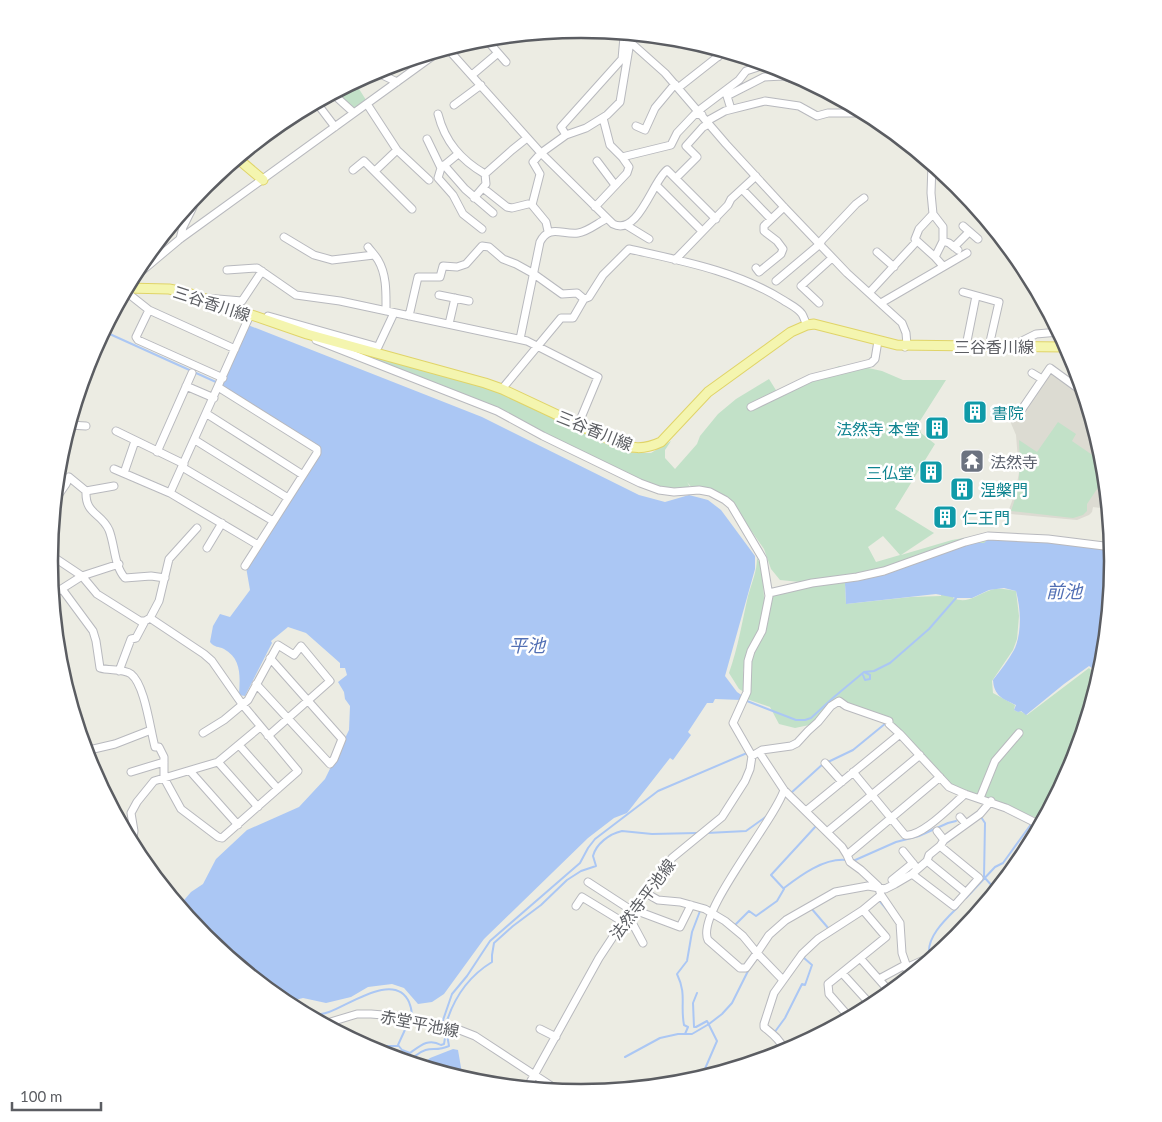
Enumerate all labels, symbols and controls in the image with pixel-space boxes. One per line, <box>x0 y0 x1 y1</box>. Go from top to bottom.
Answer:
street label: 三谷香川線 <box>171 282 253 324</box>
street label: 三谷香川線 <box>954 337 1034 356</box>
building icon: 書院 <box>962 399 988 425</box>
place label: 書院 <box>992 403 1024 422</box>
street label: 三谷香川線 <box>554 406 636 454</box>
building icon: 法然寺 本堂 <box>924 415 950 441</box>
place label: 法然寺 本堂 <box>836 419 920 438</box>
temple icon: 法然寺 <box>959 448 985 474</box>
place label: 法然寺 <box>990 452 1038 471</box>
building icon: 三仏堂 <box>918 459 944 485</box>
place label: 三仏堂 <box>866 463 914 482</box>
building icon: 涅槃門 <box>949 476 975 502</box>
place label: 涅槃門 <box>980 480 1028 499</box>
building icon: 仁王門 <box>932 504 958 530</box>
place label: 仁王門 <box>962 508 1010 527</box>
water label: 前池 <box>1046 580 1084 602</box>
water label: 平池 <box>509 634 547 656</box>
street label: 法然寺平池線 <box>606 855 678 943</box>
street label: 赤堂平池線 <box>379 1006 461 1040</box>
scale bar <box>12 1080 101 1112</box>
text: 100 m <box>20 1087 62 1105</box>

